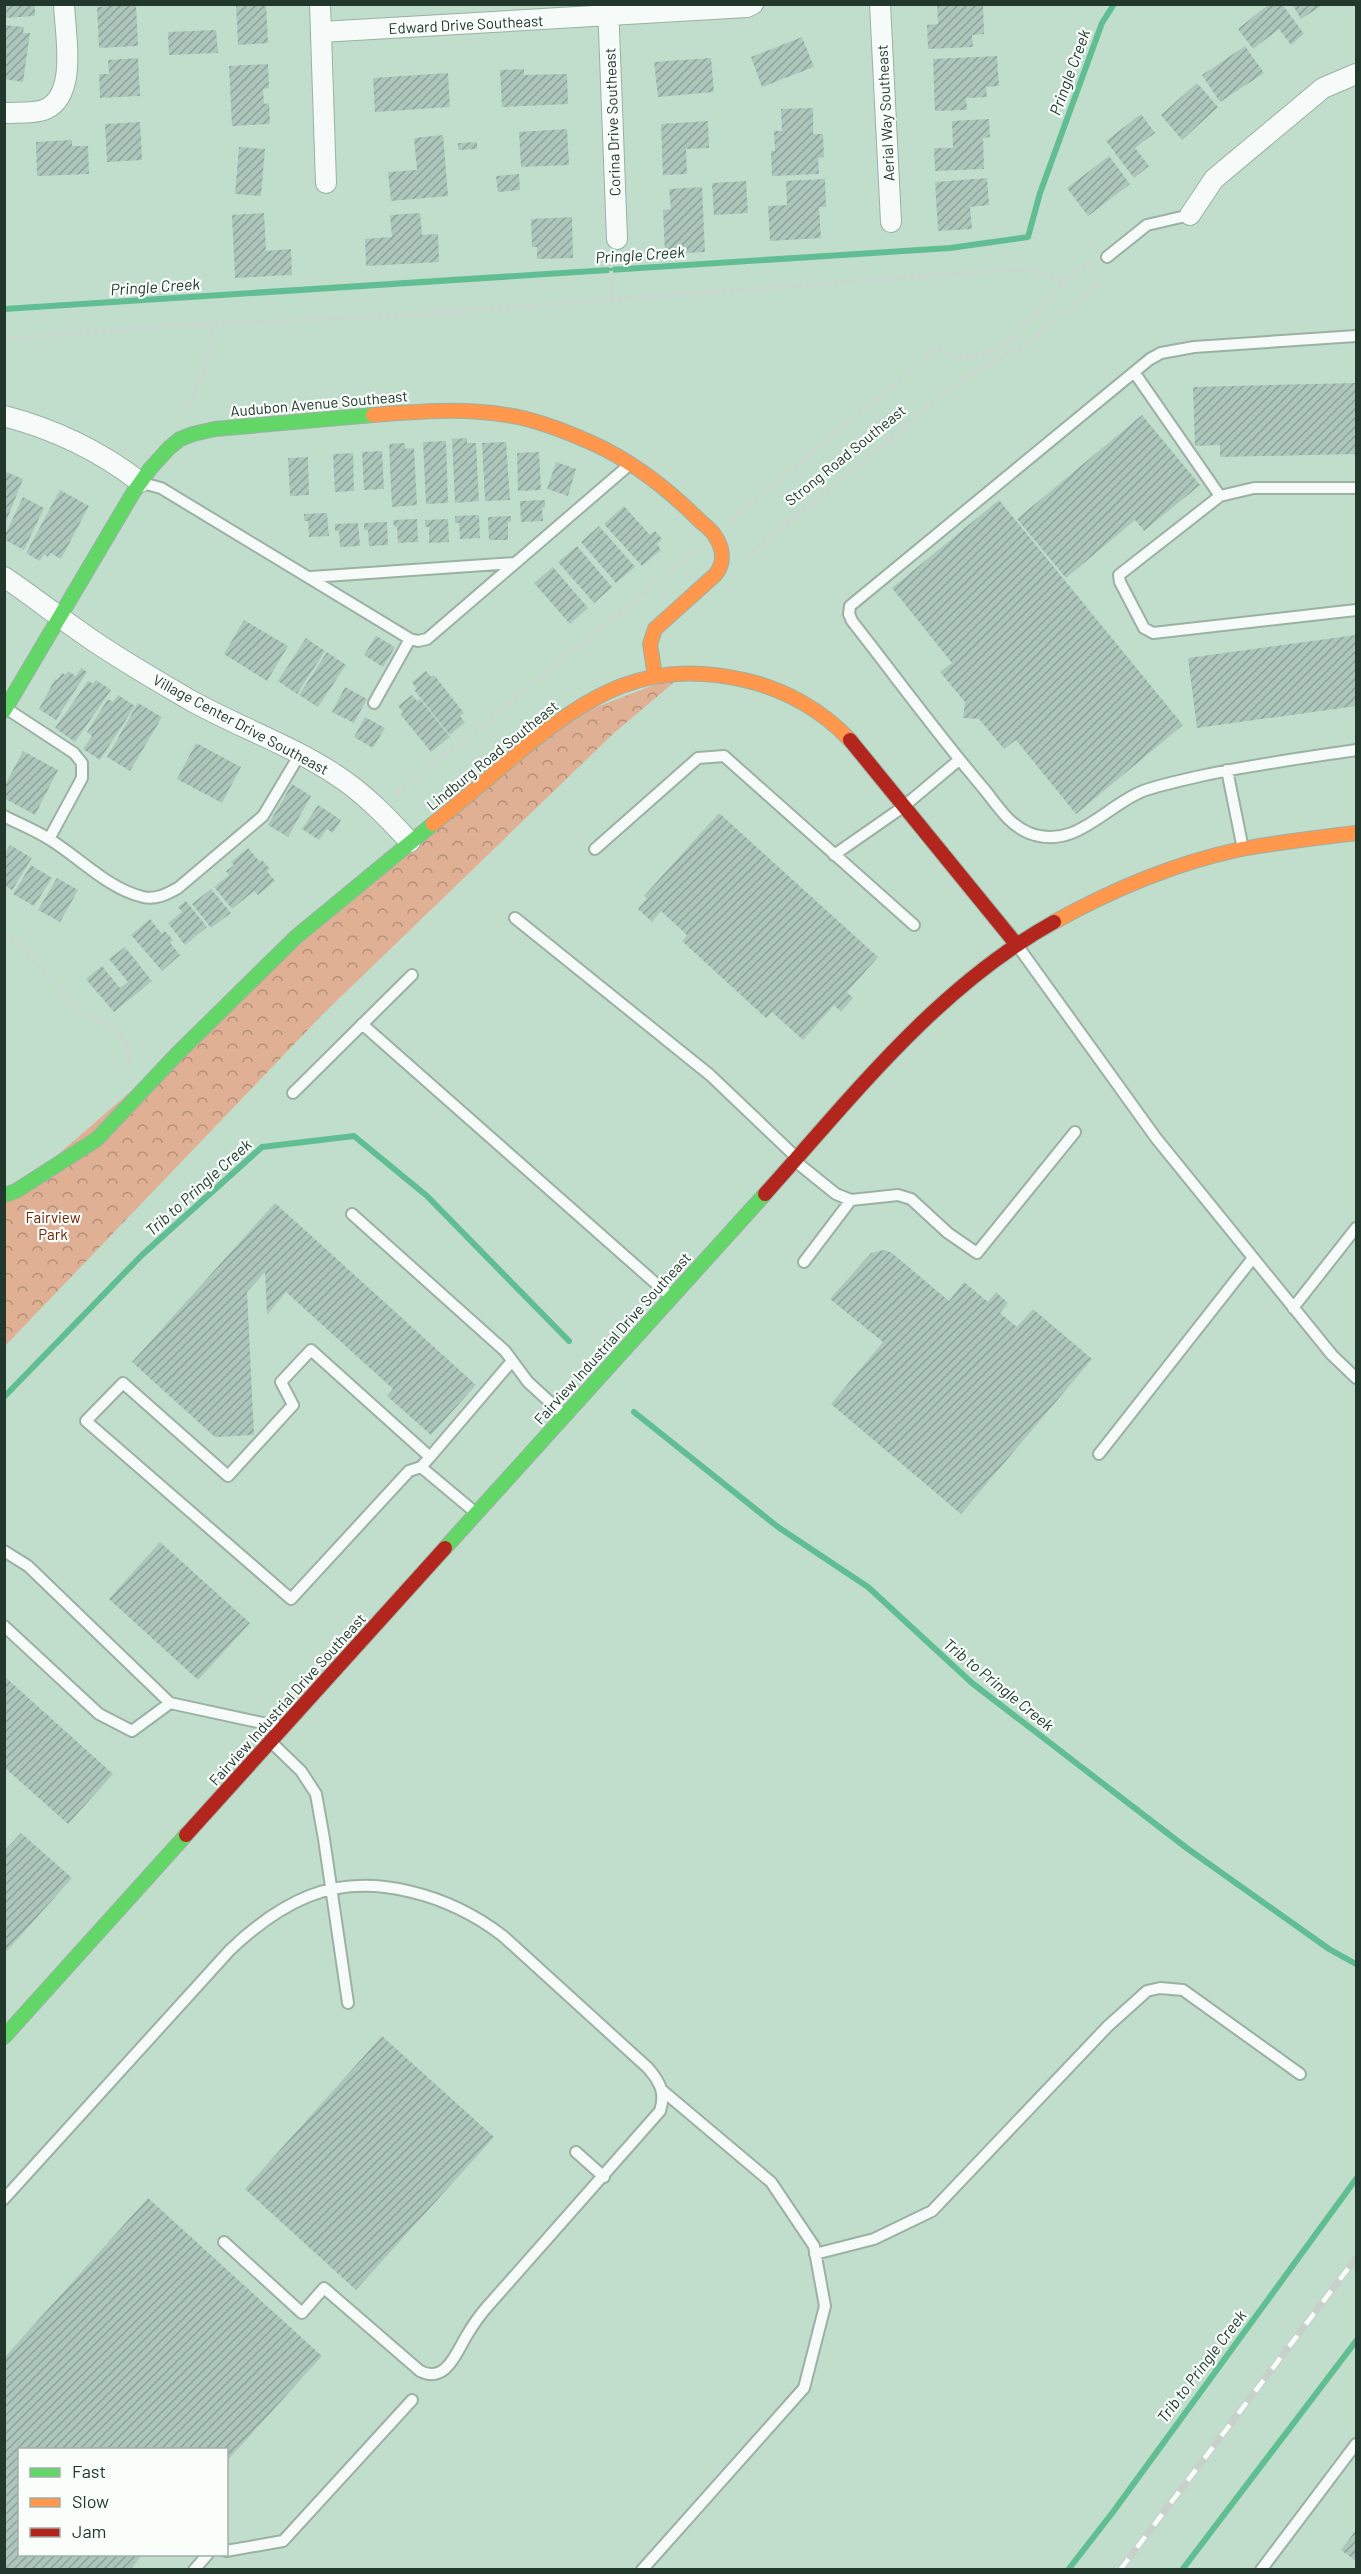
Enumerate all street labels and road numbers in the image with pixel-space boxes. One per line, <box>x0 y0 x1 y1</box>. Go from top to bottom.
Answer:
street label: Edward Drive Southeast <box>388 11 544 37</box>
street label: Aerial Way Southeast <box>872 44 898 182</box>
street label: Corina Drive Southeast <box>600 48 624 196</box>
street label: Audubon Avenue Southeast <box>230 386 408 420</box>
street label: Strong Road Southeast <box>781 401 909 509</box>
street label: Village Center Drive Southeast <box>150 670 332 778</box>
street label: Lindburg Road Southeast <box>423 696 561 814</box>
street label: Fairview Industrial Drive Southeast <box>530 1248 694 1428</box>
street label: Fairview Industrial Drive Southeast <box>205 1609 369 1789</box>

